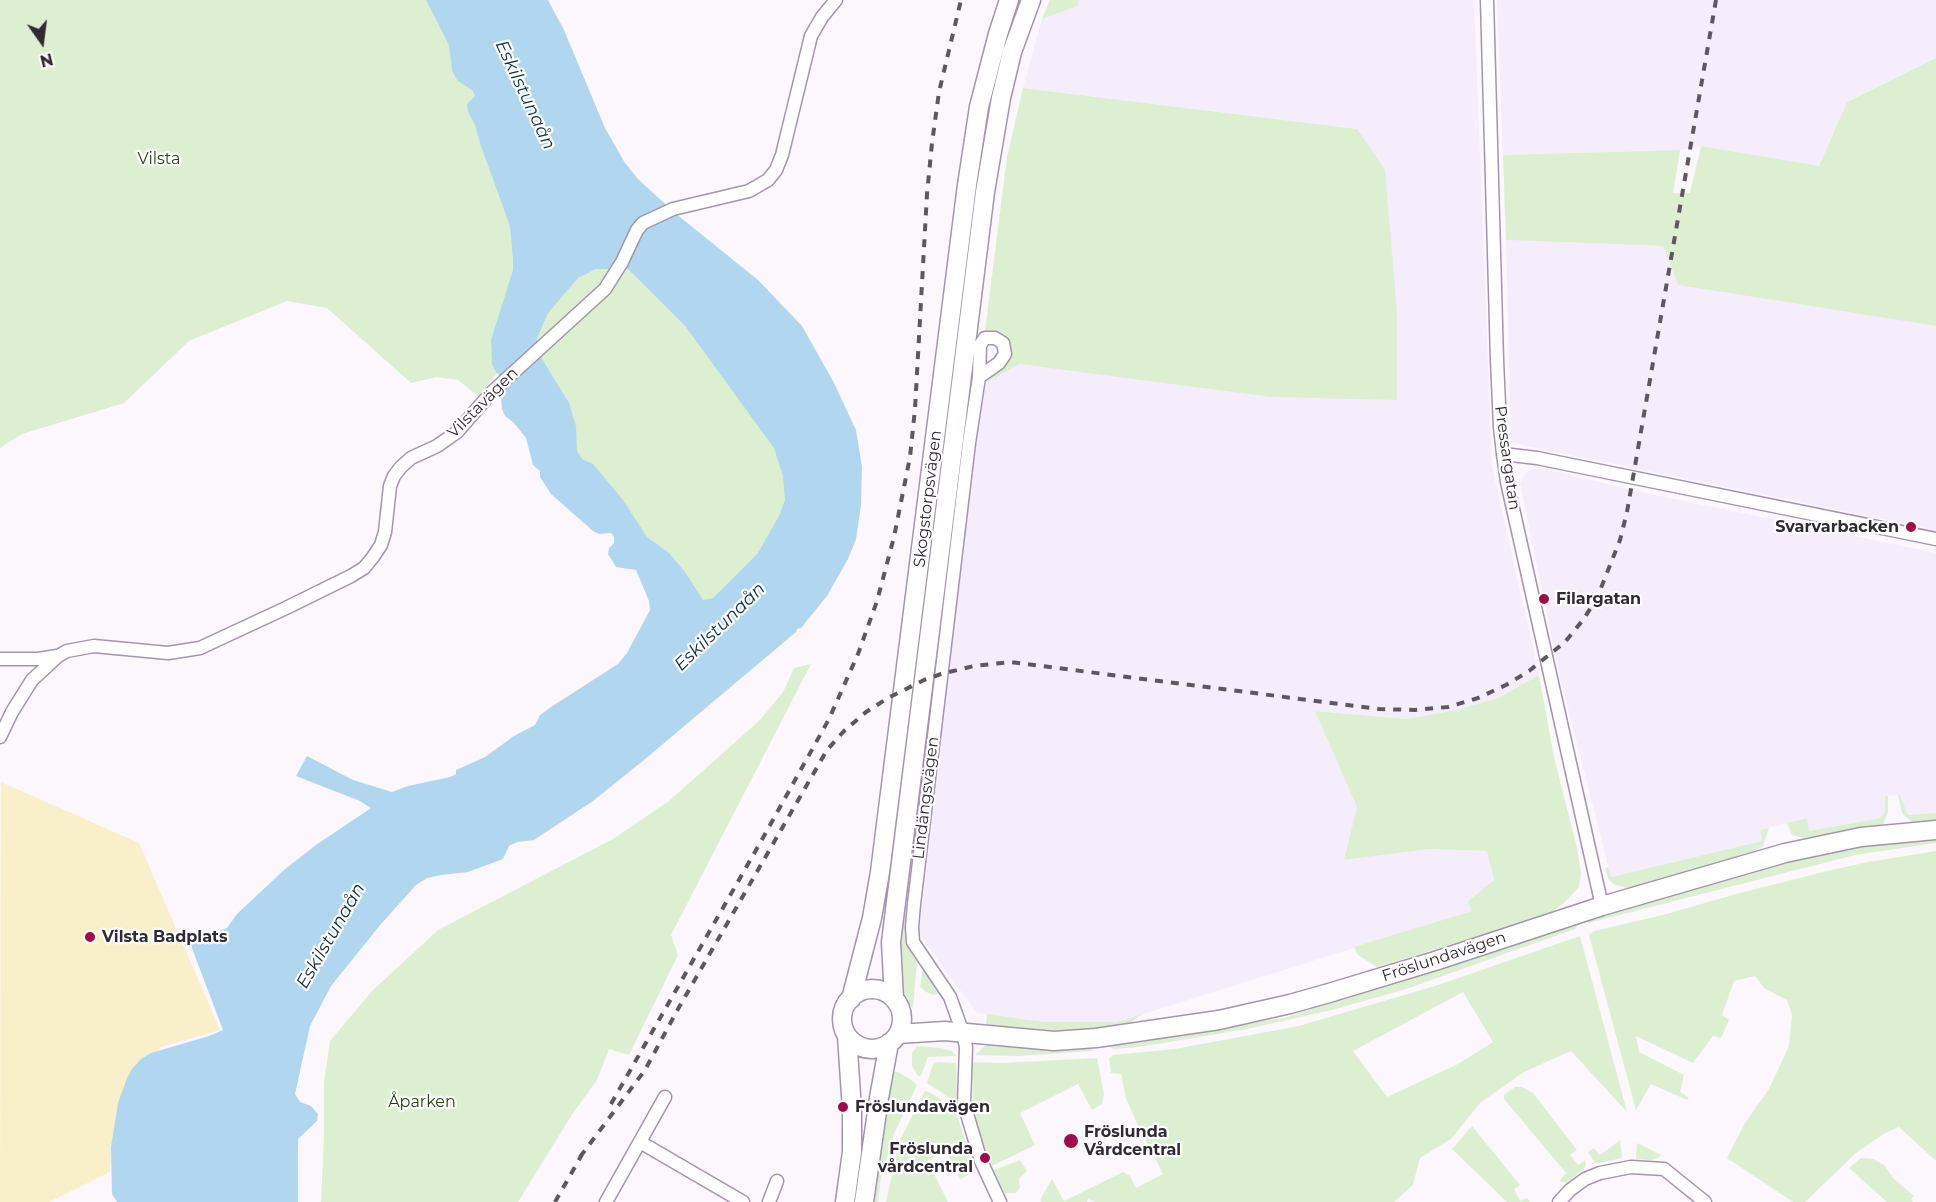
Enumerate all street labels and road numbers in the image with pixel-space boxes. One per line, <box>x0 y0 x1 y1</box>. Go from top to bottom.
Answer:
street label: Vilstavägen <box>444 364 522 442</box>
street label: Pressargatan <box>1490 405 1524 511</box>
street label: Skogstorpsvägen <box>910 429 946 569</box>
street label: Lindängsvägen <box>909 736 943 860</box>
street label: Fröslundavägen <box>1380 928 1508 986</box>

